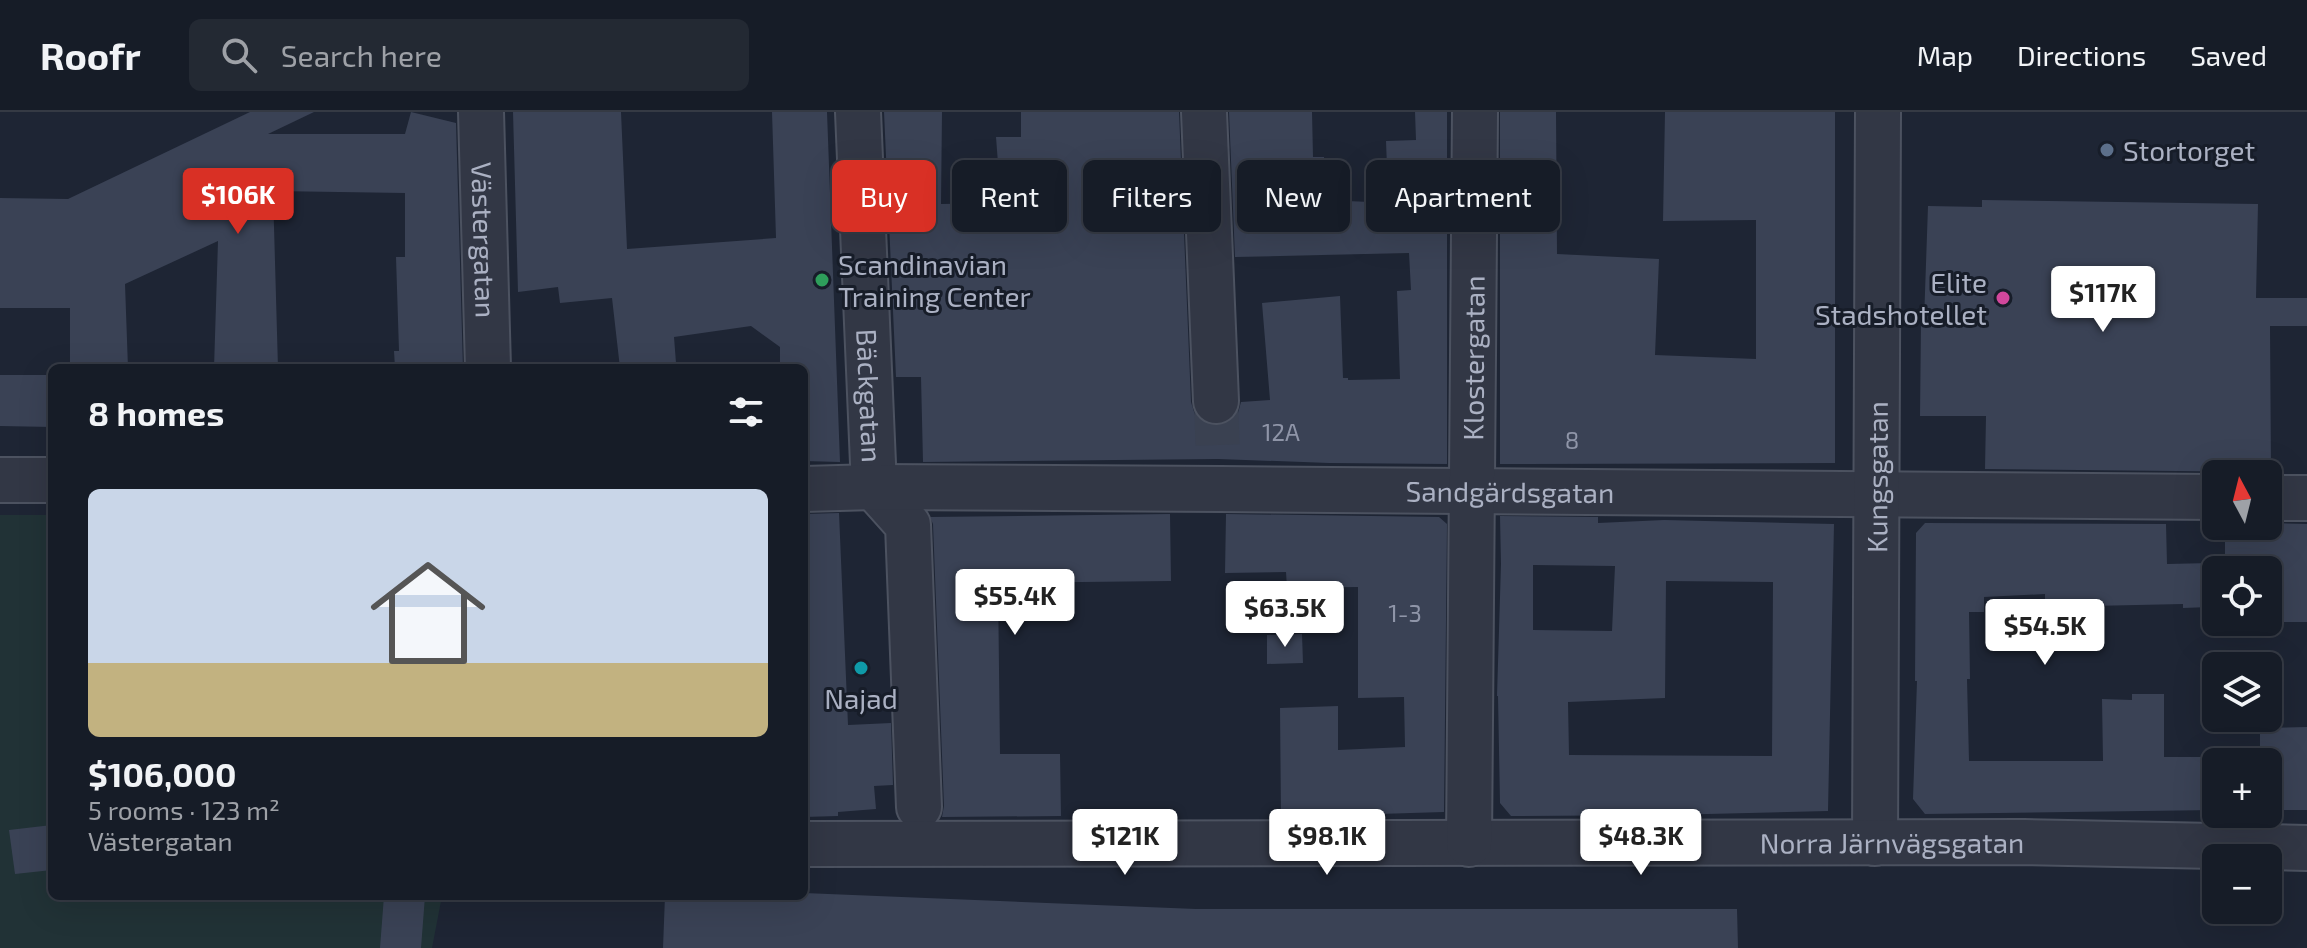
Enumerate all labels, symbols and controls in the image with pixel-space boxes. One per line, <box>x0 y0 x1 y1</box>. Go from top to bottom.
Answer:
search box <box>189 19 749 91</box>
text: Roofr <box>40 32 141 78</box>
icon: search <box>217 33 261 77</box>
text: Search here <box>281 37 442 73</box>
text: Map <box>1917 38 1973 72</box>
text: Directions <box>2017 38 2146 72</box>
text: Saved <box>2190 38 2267 72</box>
place label: Stortorget <box>2123 133 2255 167</box>
marker: Stortorget <box>2098 141 2116 159</box>
chip: Buy <box>832 160 936 232</box>
chip: Rent <box>952 160 1067 232</box>
chip: Filters <box>1083 160 1221 232</box>
chip: New <box>1237 160 1350 232</box>
chip: Apartment <box>1366 160 1560 232</box>
street label: Västergatan <box>465 162 504 318</box>
pin: $106K <box>182 168 294 236</box>
text: $106K <box>201 178 275 209</box>
place label: Scandinavian Training Center <box>838 247 1031 313</box>
place label: Elite Stadshotellet <box>1815 265 1987 331</box>
pin: $117K <box>2047 266 2159 334</box>
marker: Scandinavian Training Center <box>813 271 831 289</box>
street label: Klostergatan <box>1455 275 1491 441</box>
text: $117K <box>2069 276 2137 307</box>
marker: Elite Stadshotellet <box>1994 289 2012 307</box>
street label: Bäckgatan <box>850 328 890 463</box>
icon: filters <box>724 390 768 434</box>
text: 8 homes <box>88 392 224 433</box>
street label: Kungsgatan <box>1859 401 1894 553</box>
house number: 12A <box>1262 417 1300 446</box>
house number: 8 <box>1565 425 1579 454</box>
north arrow <box>2202 460 2282 540</box>
map controls <box>2202 460 2282 924</box>
street label: Sandgärdsgatan <box>1405 473 1614 509</box>
icon: home <box>356 541 500 685</box>
button: locate <box>2202 556 2282 636</box>
pin: $55.4K <box>950 569 1080 637</box>
text: $55.4K <box>973 579 1057 610</box>
pin: $63.5K <box>1220 581 1350 649</box>
text: $63.5K <box>1244 591 1326 622</box>
house number: 1-3 <box>1388 598 1422 627</box>
pin: $54.5K <box>1980 599 2110 667</box>
text: $54.5K <box>2003 609 2087 640</box>
button: layers <box>2202 652 2282 732</box>
marker: Najad <box>852 659 870 677</box>
place label: Najad <box>824 681 898 715</box>
button: + <box>2202 748 2282 828</box>
text: $106,000 <box>88 753 237 794</box>
text: 5 rooms · 123 m² <box>88 794 280 825</box>
pin: $121K <box>1069 809 1181 877</box>
pin: $98.1K <box>1262 809 1392 877</box>
pin: $48.3K <box>1576 809 1706 877</box>
text: $121K <box>1090 819 1160 850</box>
text: $98.1K <box>1287 819 1367 850</box>
text: $48.3K <box>1598 819 1684 850</box>
text: Västergatan <box>88 825 233 856</box>
street label: Norra Järnvägsgatan <box>1760 825 2024 859</box>
button: − <box>2202 844 2282 924</box>

